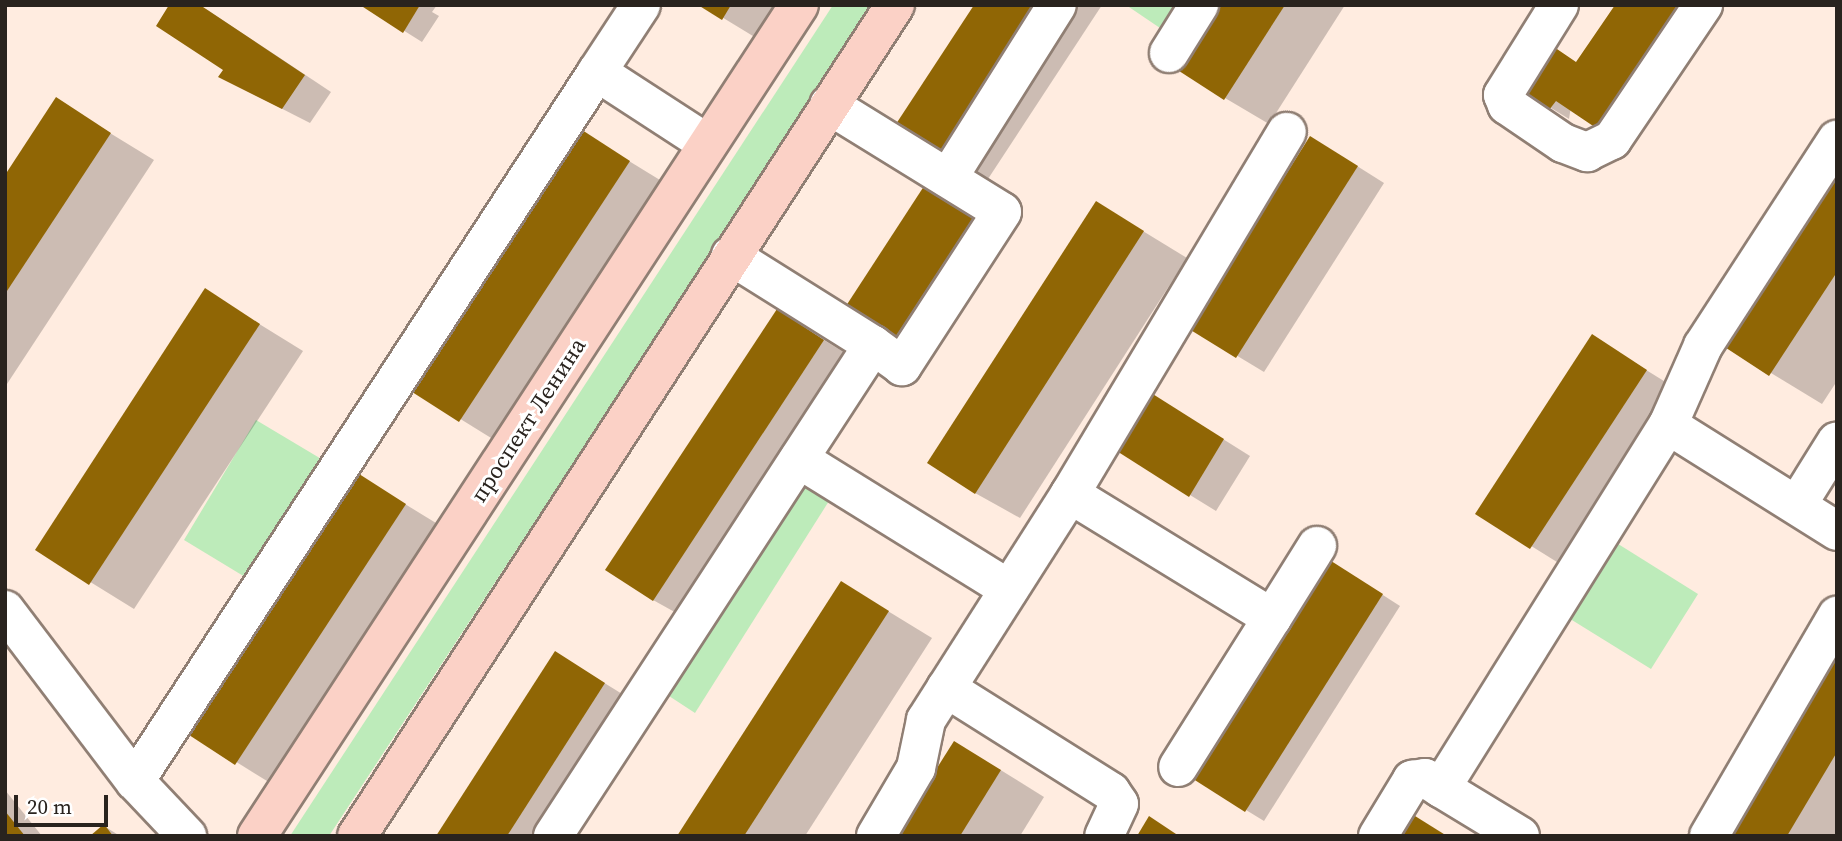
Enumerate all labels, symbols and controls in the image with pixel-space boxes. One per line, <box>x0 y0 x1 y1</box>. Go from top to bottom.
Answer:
street label: проспект Ленина <box>465 333 591 507</box>
scale bar <box>18 782 112 826</box>
text: 20 m <box>27 792 72 821</box>

